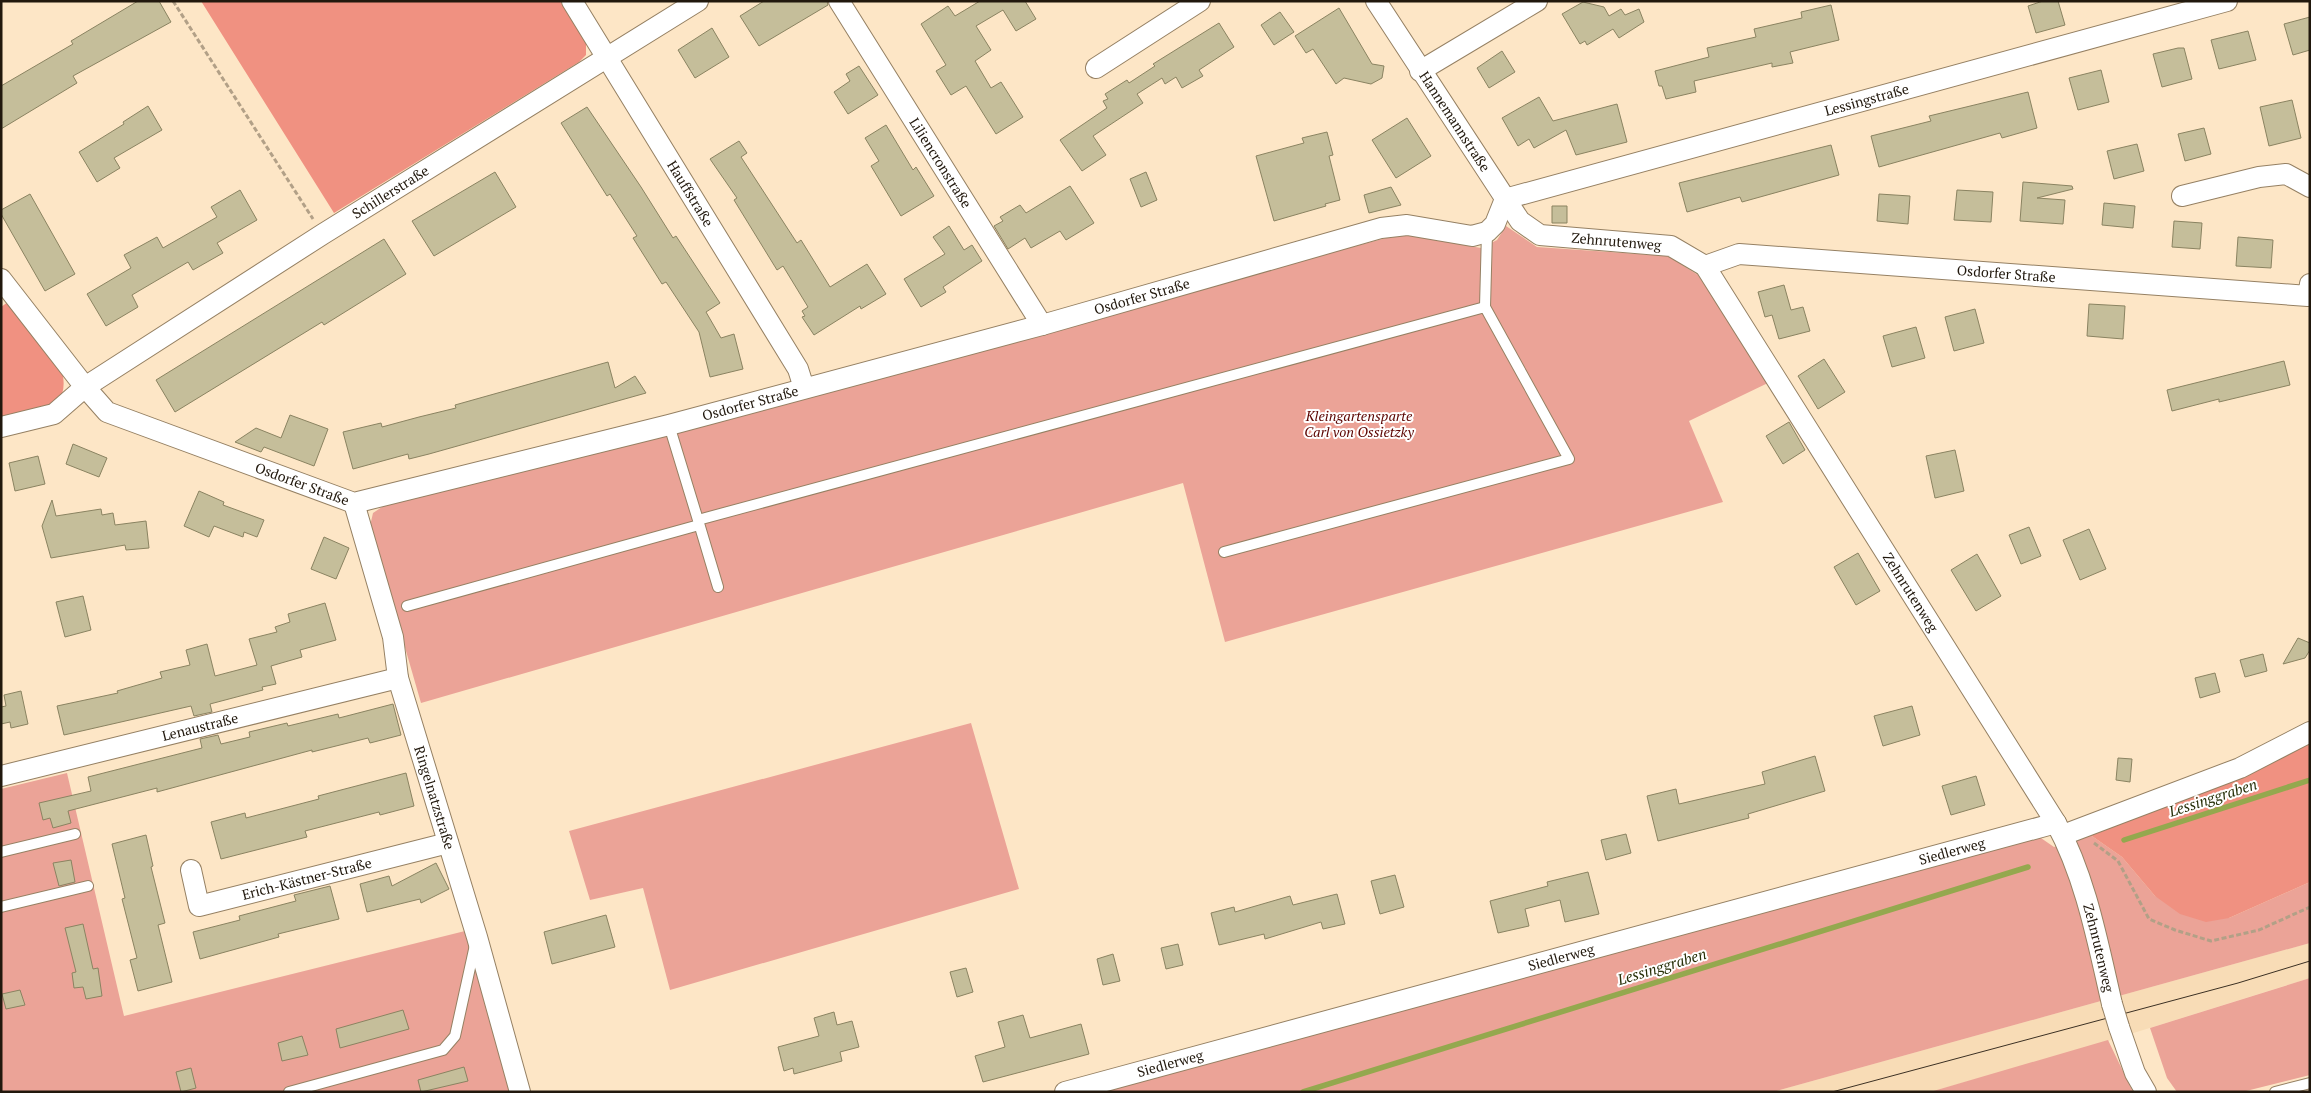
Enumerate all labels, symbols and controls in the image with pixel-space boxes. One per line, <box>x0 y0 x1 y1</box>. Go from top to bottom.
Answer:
street label: Hannemannstraße <box>1415 67 1495 175</box>
street label: Lessingstraße <box>1822 79 1911 120</box>
street label: Liliencronstraße <box>905 114 976 211</box>
street label: Hauffstraße <box>663 157 718 230</box>
street label: Schillerstraße <box>348 161 432 223</box>
street label: Zehnrutenweg <box>1571 228 1663 254</box>
street label: Osdorfer Straße <box>1956 260 2056 286</box>
street label: Osdorfer Straße <box>1092 273 1192 319</box>
street label: Osdorfer Straße <box>700 381 800 425</box>
park label: Kleingartensparte Carl von Ossietzky <box>1304 406 1414 441</box>
street label: Osdorfer Straße <box>253 457 352 509</box>
street label: Zehnrutenweg <box>1879 549 1944 636</box>
street label: Lenaustraße <box>160 708 240 745</box>
street label: Ringelnatzstraße <box>410 743 460 852</box>
water label: Lessinggraben <box>2165 773 2259 821</box>
street label: Siedlerweg <box>1917 833 1988 869</box>
street label: Erich-Kästner-Straße <box>240 853 374 904</box>
street label: Zehnrutenweg <box>2079 901 2119 995</box>
street label: Siedlerweg <box>1526 939 1597 975</box>
water label: Lessinggraben <box>1614 943 1708 989</box>
street label: Siedlerweg <box>1135 1045 1206 1081</box>

